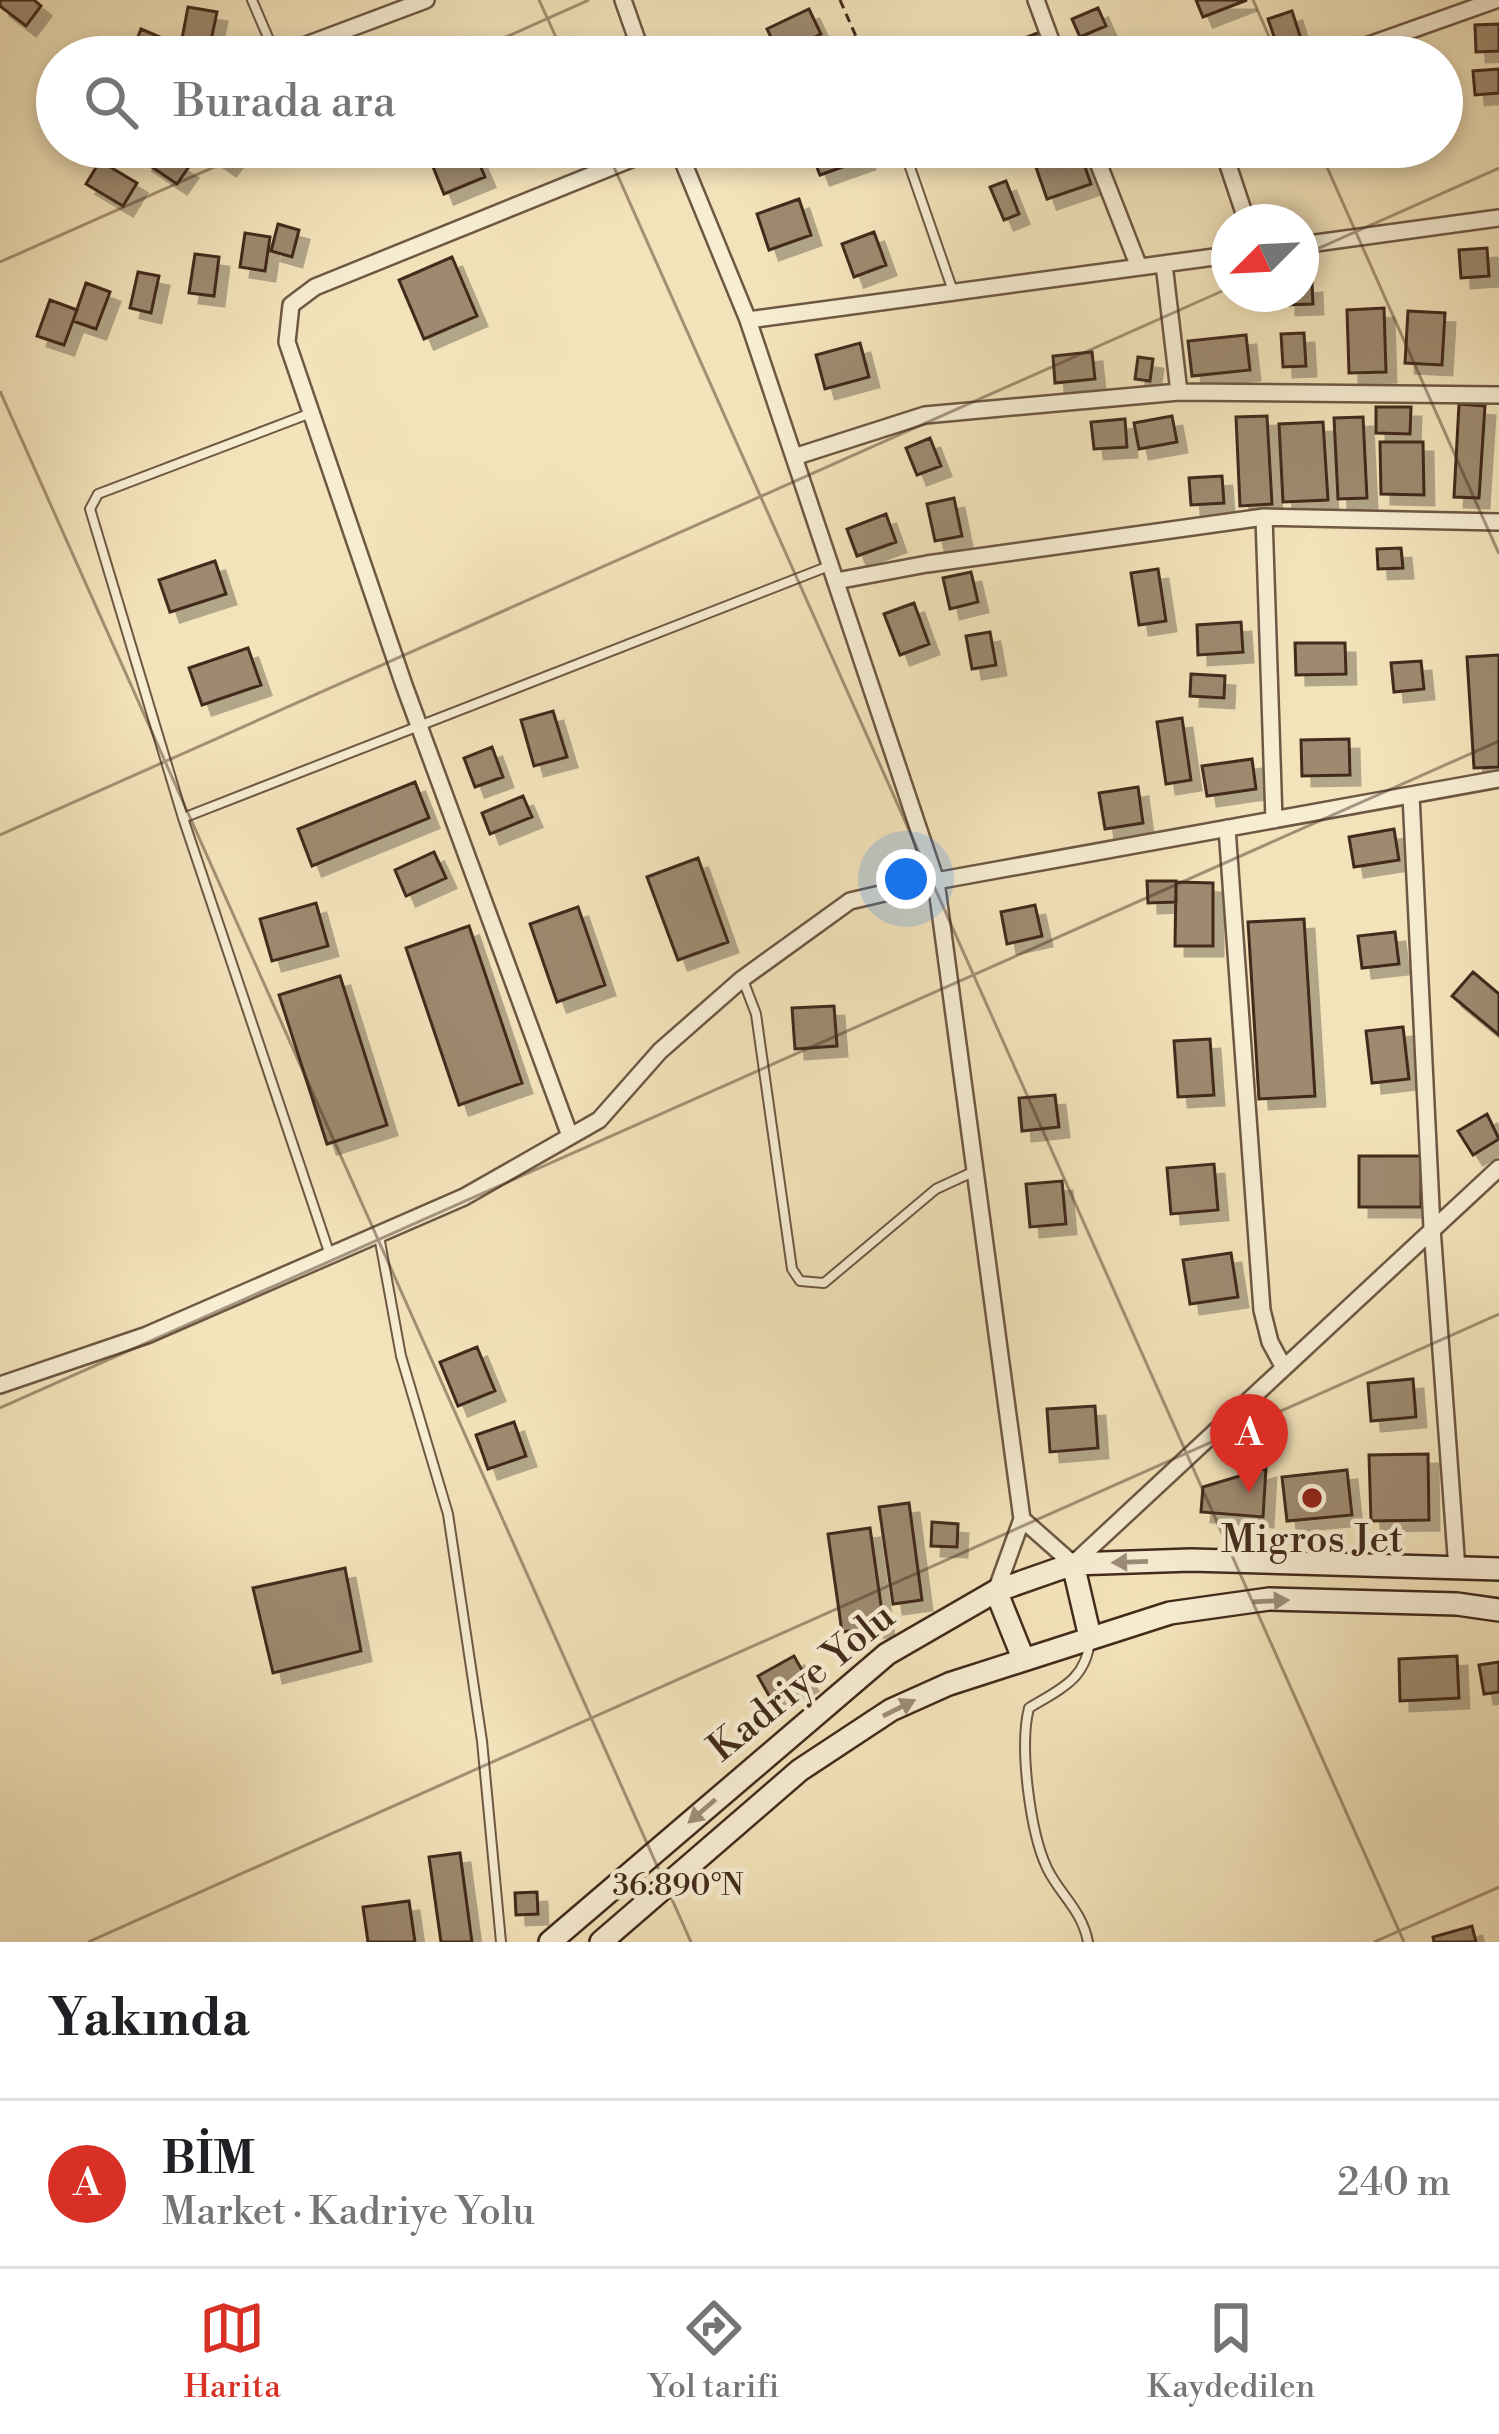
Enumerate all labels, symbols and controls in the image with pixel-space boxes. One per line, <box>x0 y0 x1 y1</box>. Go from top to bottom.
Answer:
search box <box>36 36 1463 168</box>
icon: search <box>78 69 144 135</box>
text: Burada ara <box>174 74 396 131</box>
north arrow <box>1211 204 1319 312</box>
your location <box>876 849 936 909</box>
pin: A <box>1210 1394 1288 1493</box>
marker: Migros Jet <box>1299 1485 1325 1511</box>
place label: Migros Jet <box>1221 1516 1403 1565</box>
one-way arrow <box>1110 1553 1148 1572</box>
one-way arrow <box>1253 1591 1291 1610</box>
street label: Kadriye Yolu <box>699 1593 905 1773</box>
one-way arrow <box>882 1698 916 1719</box>
one-way arrow <box>687 1797 716 1824</box>
text: 36.890°N <box>612 1867 744 1905</box>
text: Yakında <box>48 1988 250 2052</box>
text: BİM <box>162 2131 255 2188</box>
text: A <box>73 2159 101 2208</box>
text: 240 m <box>1337 2159 1451 2208</box>
text: Market · Kadriye Yolu <box>162 2188 535 2237</box>
tab: Harita <box>184 2295 281 2408</box>
tab: Yol tarifi <box>648 2295 779 2408</box>
tab: Kaydedilen <box>1147 2295 1315 2408</box>

